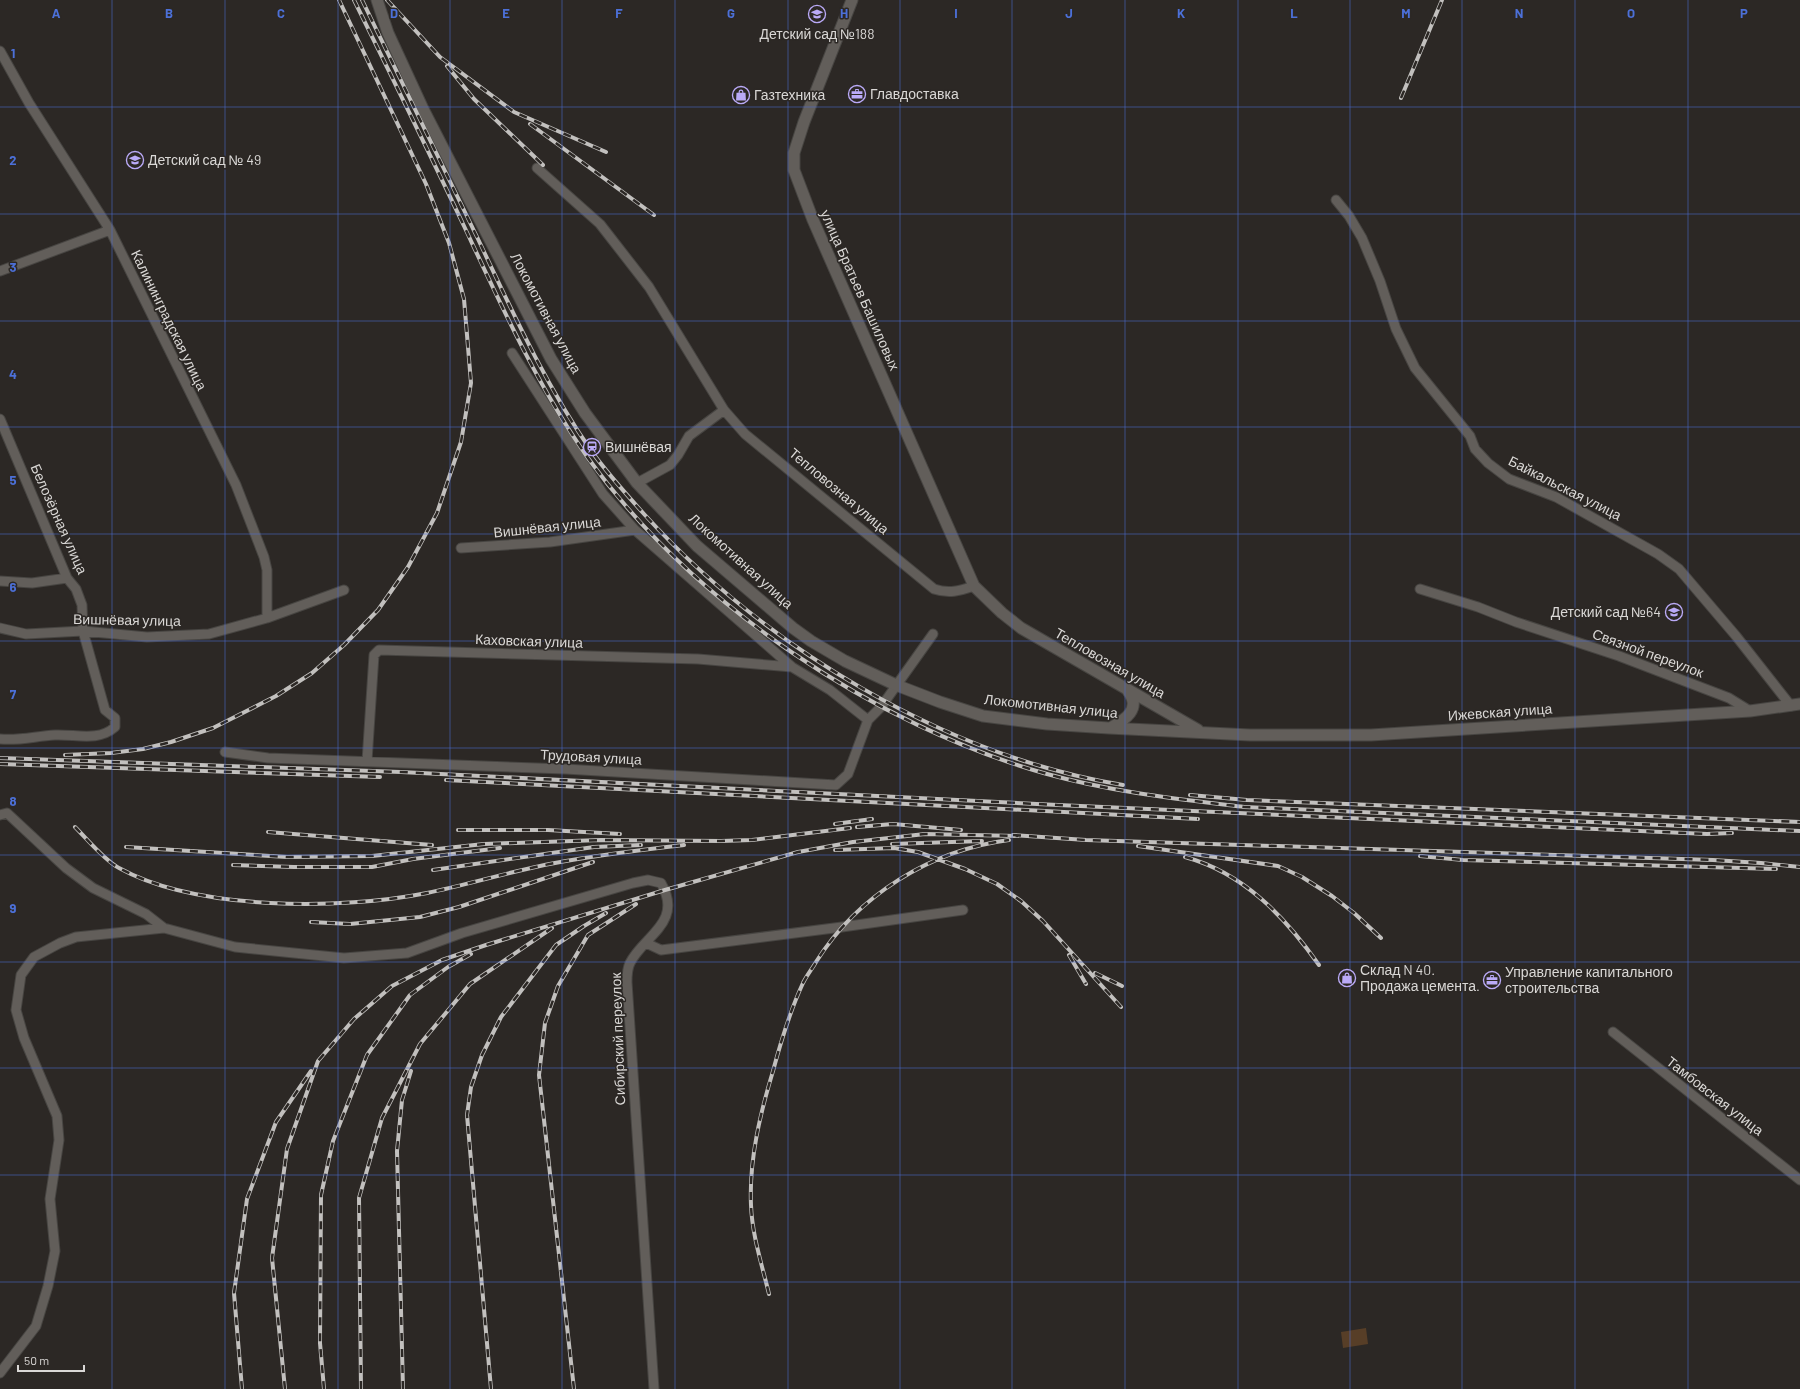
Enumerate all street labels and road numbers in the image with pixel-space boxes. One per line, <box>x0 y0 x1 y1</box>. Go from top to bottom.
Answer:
street label: улица Братьев Башиловых <box>817 207 904 373</box>
street label: Калининградская улица <box>128 247 211 393</box>
street label: Локомотивная улица <box>507 250 586 376</box>
street label: Тепловозная улица <box>786 444 893 537</box>
street label: Байкальская улица <box>1506 452 1625 523</box>
street label: Белозёрная улица <box>28 461 91 577</box>
street label: Локомотивная улица <box>686 509 797 612</box>
street label: Вишнёвая улица <box>492 512 602 541</box>
street label: Вишнёвая улица <box>73 610 181 629</box>
street label: Тепловозная улица <box>1052 624 1169 701</box>
street label: Связной переулок <box>1590 624 1707 681</box>
street label: Каховская улица <box>475 630 583 651</box>
street label: Локомотивная улица <box>983 690 1119 721</box>
street label: Ижевская улица <box>1447 699 1553 724</box>
street label: Трудовая улица <box>540 745 643 768</box>
street label: Сибирский переулок <box>607 971 628 1106</box>
street label: Тамбовская улица <box>1663 1052 1767 1139</box>

